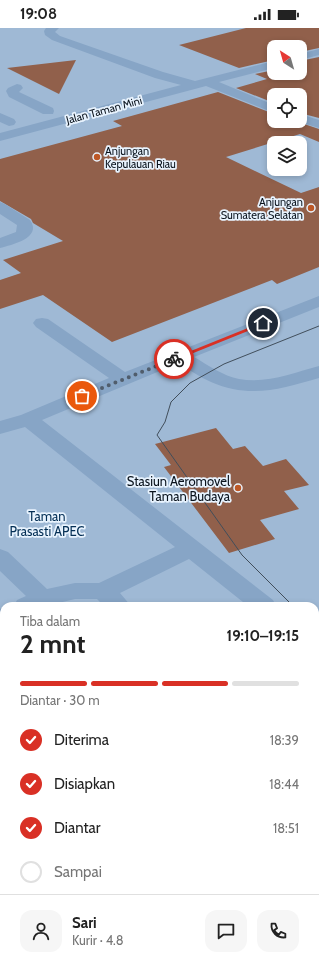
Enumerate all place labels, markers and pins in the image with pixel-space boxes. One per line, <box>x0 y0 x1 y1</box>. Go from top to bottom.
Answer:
place label: Anjungan Kepulauan Riau <box>105 144 176 171</box>
marker: Anjungan Kepulauan Riau <box>92 152 102 162</box>
place label: Anjungan Sumatera Selatan <box>221 195 303 222</box>
marker: Anjungan Sumatera Selatan <box>306 203 316 213</box>
pin <box>246 306 280 340</box>
pin <box>65 379 99 413</box>
place label: Stasiun Aeromovel Taman Budaya <box>127 473 231 504</box>
marker: Stasiun Aeromovel Taman Budaya <box>233 483 243 493</box>

